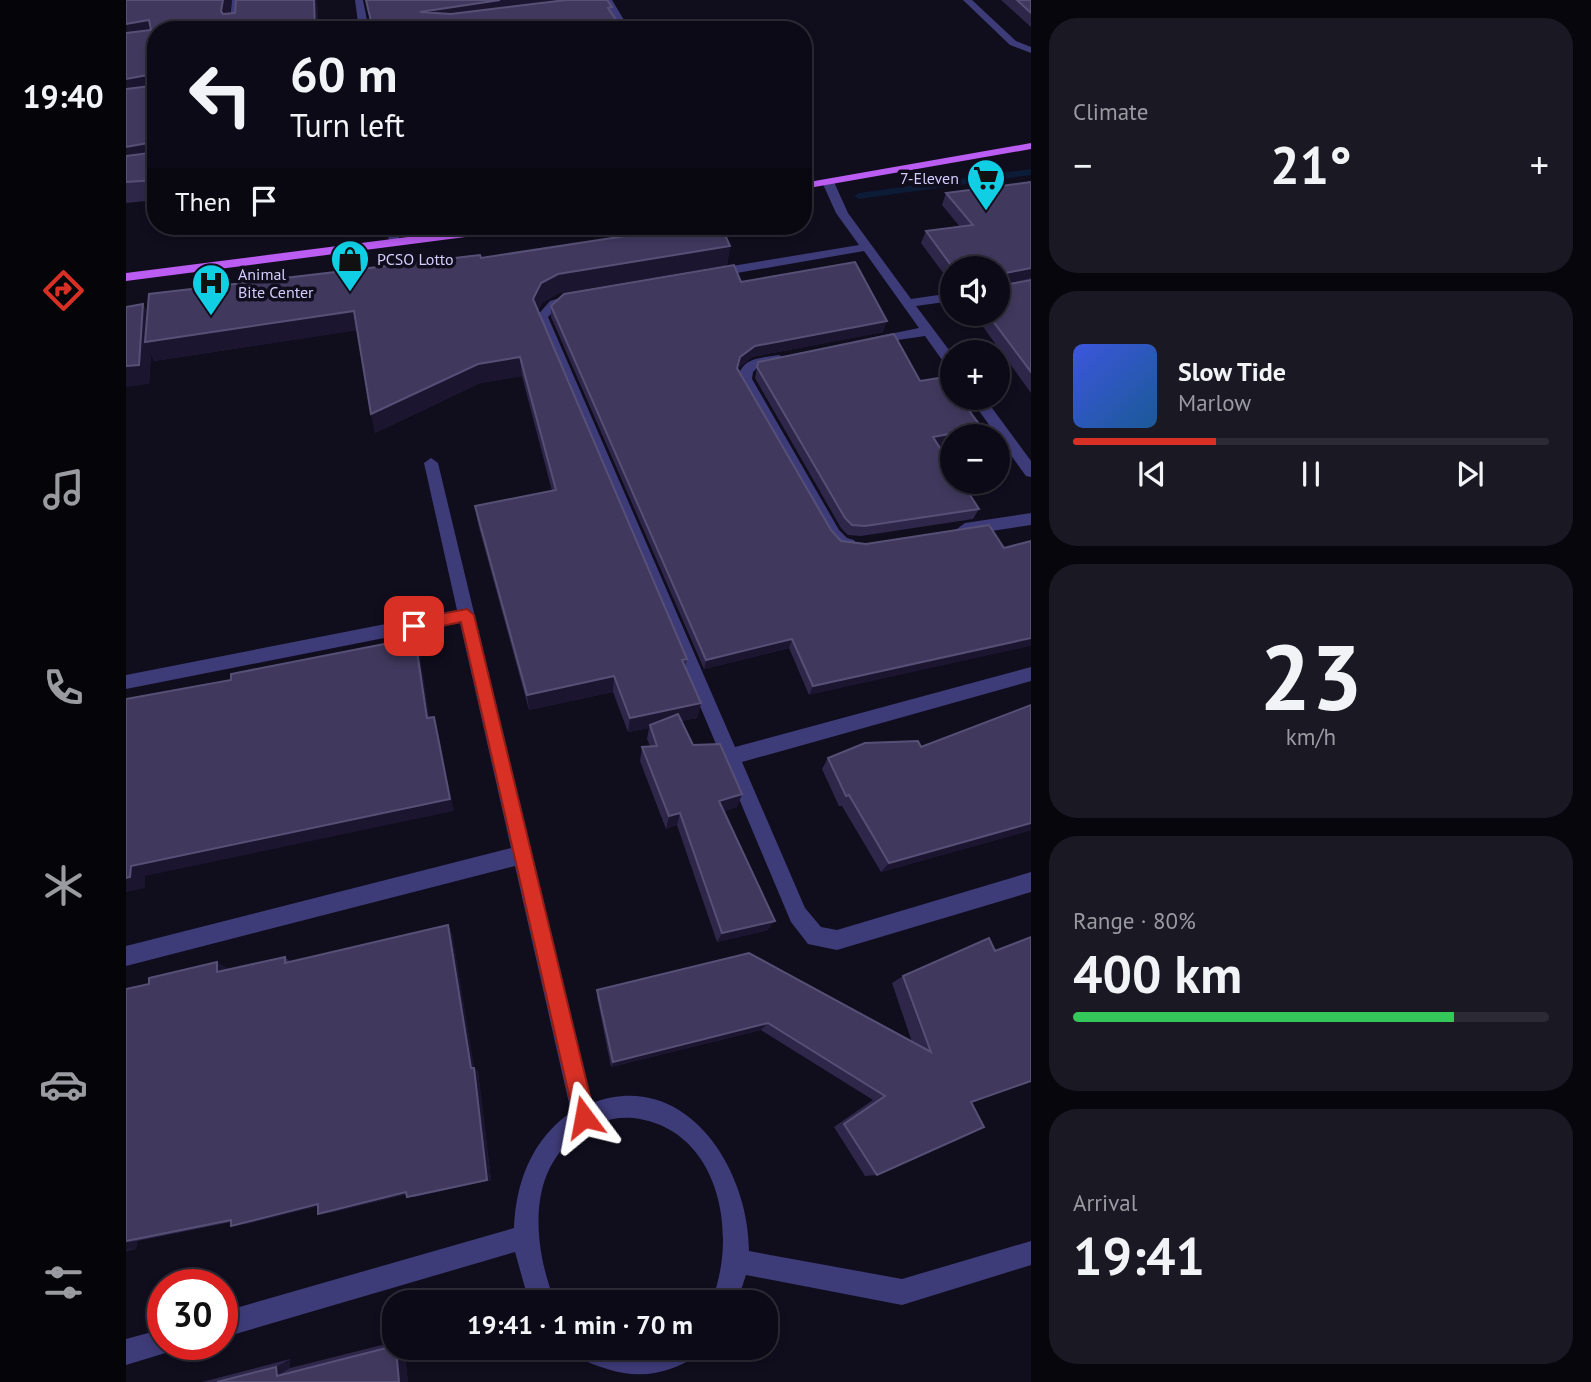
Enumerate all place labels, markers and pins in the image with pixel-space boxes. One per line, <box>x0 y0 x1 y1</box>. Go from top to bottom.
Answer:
supermarket icon: 7-Eleven <box>965 157 1007 212</box>
place label: 7-Eleven <box>900 168 959 188</box>
shop icon: PCSO Lotto <box>329 238 371 293</box>
place label: PCSO Lotto <box>377 249 454 269</box>
hospital icon: Animal Bite Center <box>190 262 232 317</box>
place label: Animal Bite Center <box>238 264 314 302</box>
pin <box>384 596 444 656</box>

